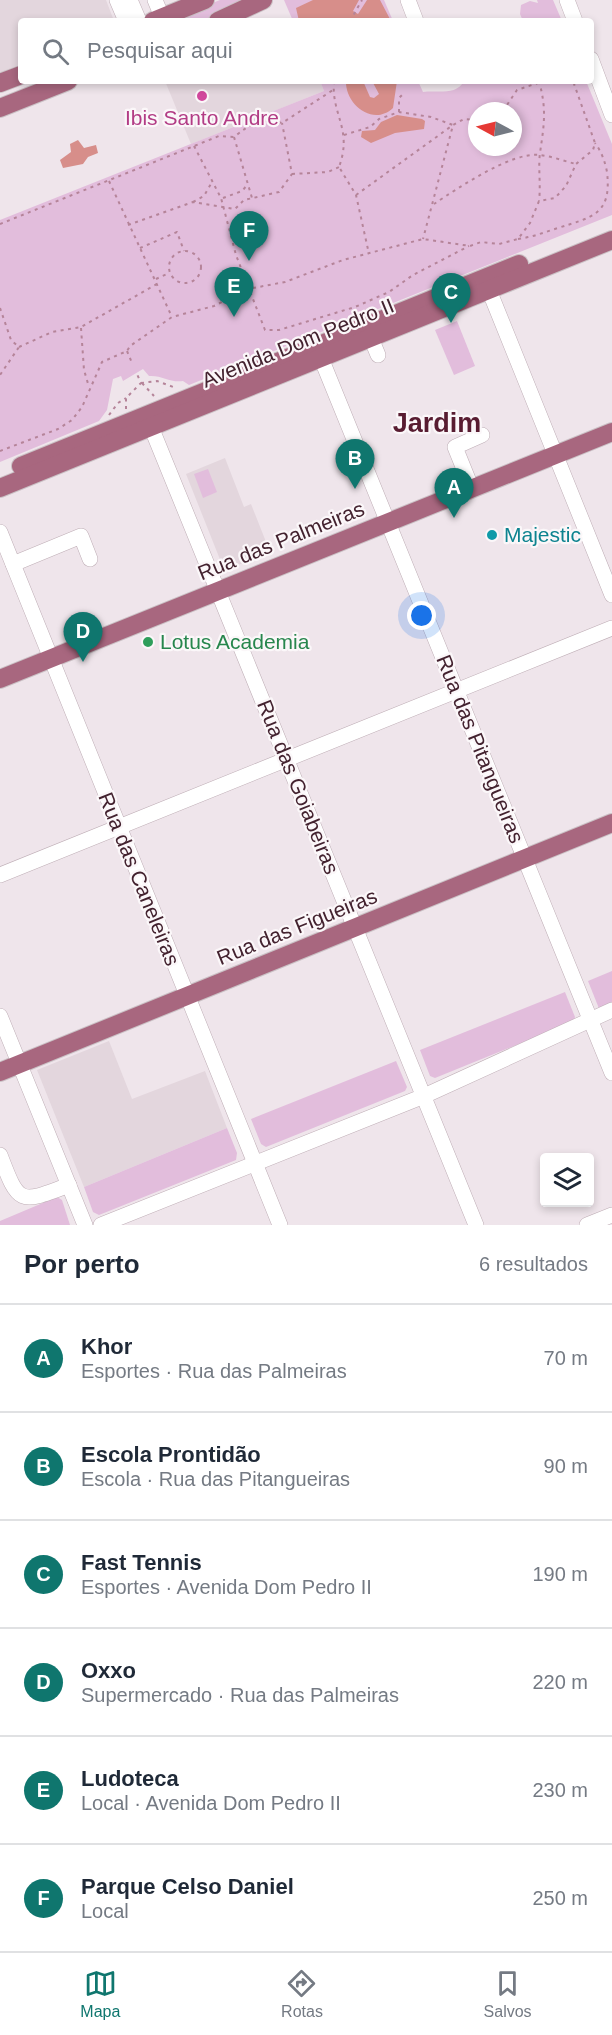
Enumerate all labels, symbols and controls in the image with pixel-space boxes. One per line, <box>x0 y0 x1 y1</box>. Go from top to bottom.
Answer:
search box <box>18 18 594 84</box>
icon: search <box>39 35 72 68</box>
text: Pesquisar aqui <box>87 38 233 63</box>
marker: Ibis Santo Andre <box>195 89 209 103</box>
north arrow <box>468 102 522 156</box>
place label: Ibis Santo Andre <box>125 106 279 129</box>
pin: F <box>230 212 268 261</box>
pin: E <box>214 268 254 317</box>
pin: C <box>432 274 470 323</box>
street label: Avenida Dom Pedro II <box>198 293 397 392</box>
district label: Jardim <box>393 408 481 438</box>
pin: B <box>336 440 374 489</box>
pin: A <box>434 468 474 518</box>
street label: Rua das Palmeiras <box>194 497 367 584</box>
place label: Majestic <box>504 523 581 546</box>
marker: Majestic <box>485 528 499 542</box>
your location <box>407 601 436 630</box>
pin: D <box>64 612 103 662</box>
place label: Lotus Academia <box>160 630 310 653</box>
marker: Lotus Academia <box>141 635 155 649</box>
street label: Rua das Pitangueiras <box>432 651 529 846</box>
street label: Rua das Goiabeiras <box>253 696 344 877</box>
street label: Rua das Caneleiras <box>94 789 185 969</box>
street label: Rua das Figueiras <box>213 884 380 969</box>
map controls <box>540 1153 594 1207</box>
button: layers <box>540 1153 594 1207</box>
text: Por perto <box>24 1249 140 1279</box>
text: 6 resultados <box>479 1253 588 1275</box>
text: Khor <box>81 1334 132 1359</box>
text: A <box>36 1347 51 1369</box>
text: 70 m <box>544 1347 588 1369</box>
text: Esportes · Rua das Palmeiras <box>81 1360 347 1382</box>
text: Escola Prontidão <box>81 1442 261 1467</box>
text: B <box>36 1455 51 1477</box>
text: 90 m <box>544 1455 588 1477</box>
text: Escola · Rua das Pitangueiras <box>81 1468 350 1490</box>
text: Fast Tennis <box>81 1550 202 1575</box>
text: C <box>36 1563 51 1585</box>
text: 190 m <box>532 1563 588 1585</box>
text: Esportes · Avenida Dom Pedro II <box>81 1576 372 1598</box>
text: Oxxo <box>81 1658 136 1683</box>
text: D <box>36 1671 51 1693</box>
text: 220 m <box>532 1671 588 1693</box>
text: Supermercado · Rua das Palmeiras <box>81 1684 399 1706</box>
text: Ludoteca <box>81 1766 179 1791</box>
text: E <box>37 1779 50 1801</box>
text: 230 m <box>532 1779 588 1801</box>
text: Local · Avenida Dom Pedro II <box>81 1792 341 1814</box>
text: Parque Celso Daniel <box>81 1874 294 1899</box>
text: F <box>37 1887 50 1909</box>
text: 250 m <box>532 1887 588 1909</box>
text: Local <box>81 1900 129 1922</box>
tab: Mapa <box>80 1967 120 2021</box>
tab: Rotas <box>281 1967 323 2021</box>
tab: Salvos <box>484 1967 532 2021</box>

